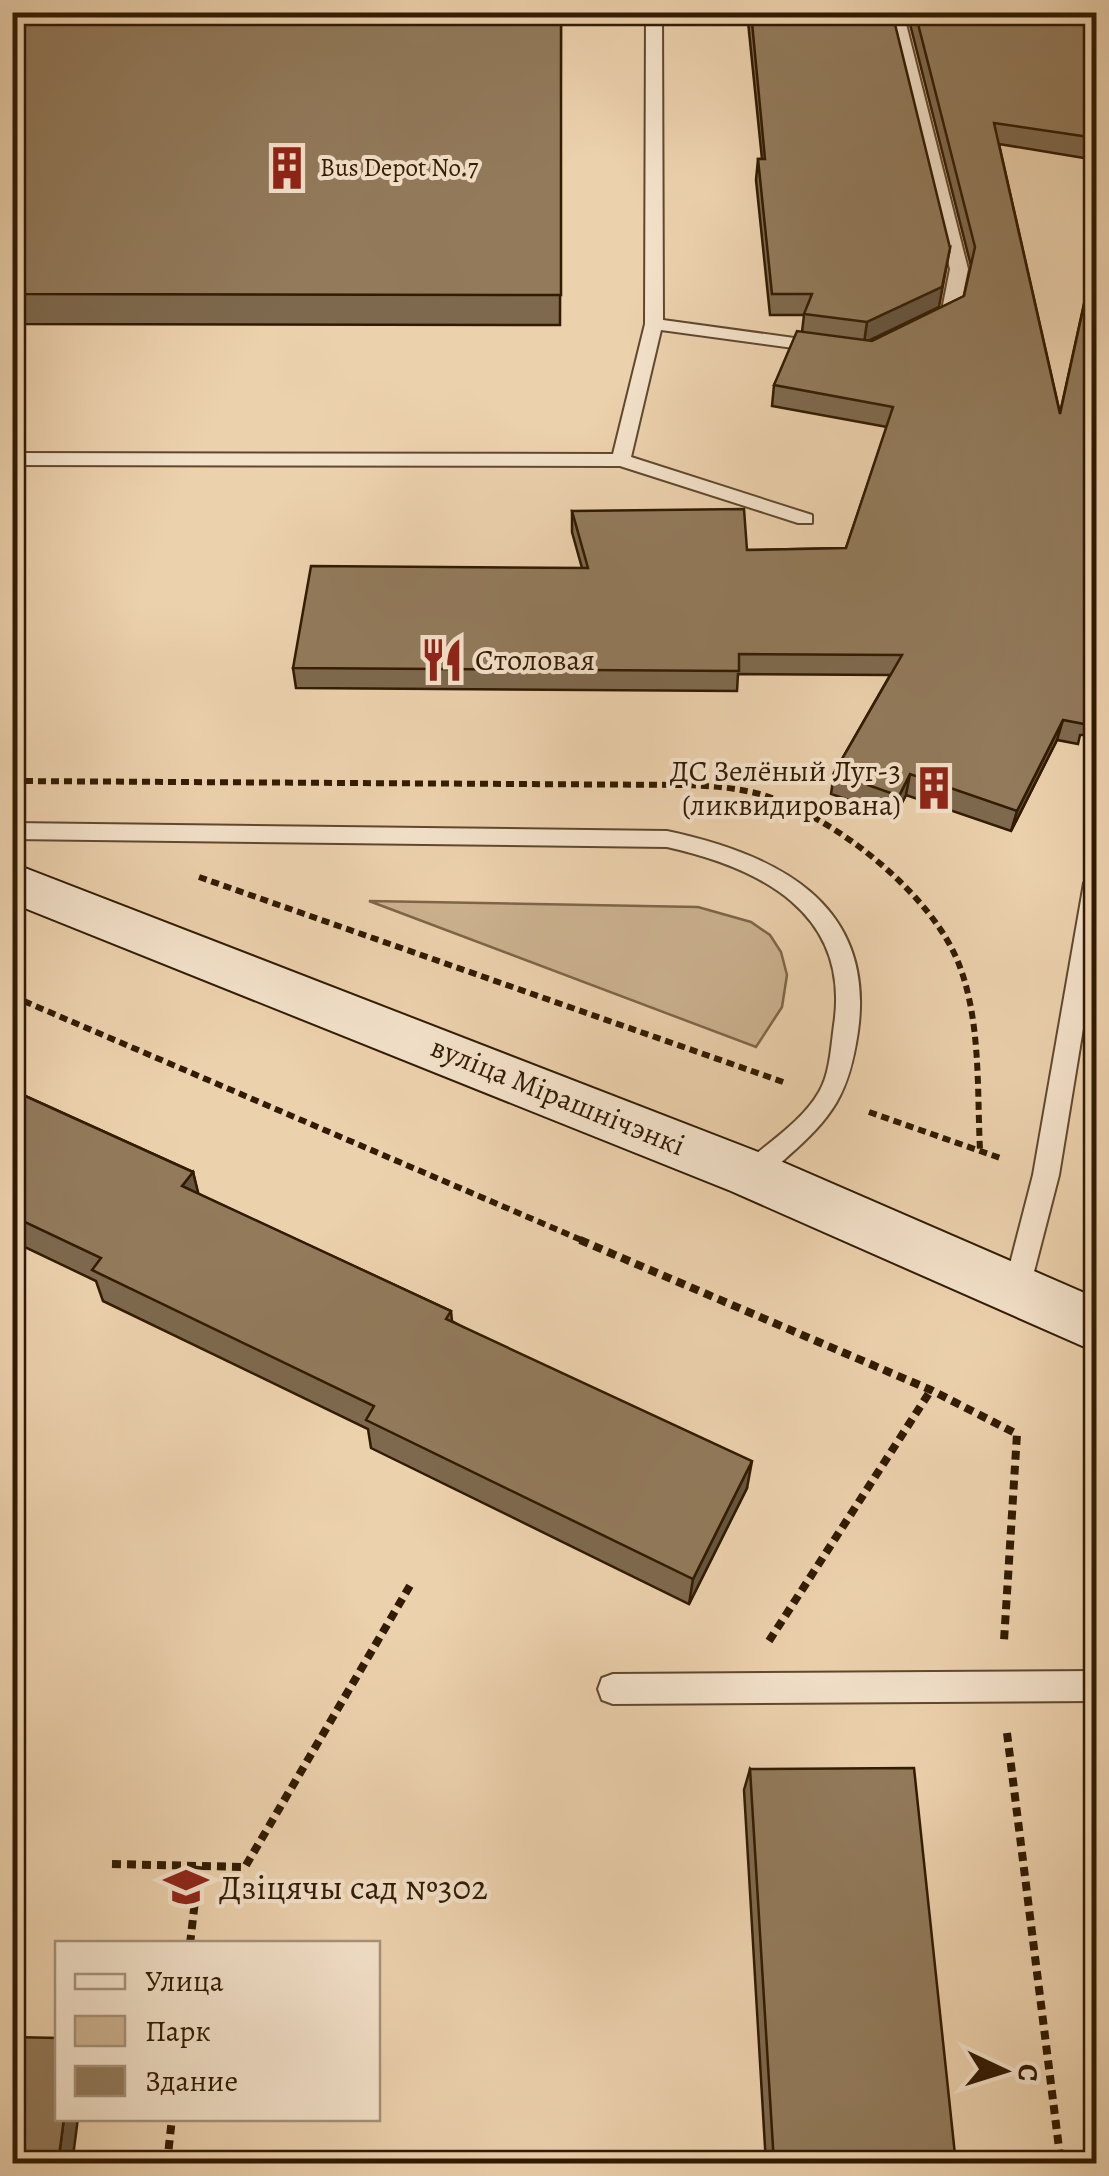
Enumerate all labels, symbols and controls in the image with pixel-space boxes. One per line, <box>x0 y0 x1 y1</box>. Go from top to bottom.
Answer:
building icon: Bus Depot No.7 <box>263 144 311 192</box>
place label: Bus Depot No.7 <box>320 151 479 185</box>
restaurant icon: Столовая <box>418 636 466 684</box>
place label: Столовая <box>475 640 595 680</box>
place label: ДС Зелёный Луг-3 (ликвидирована) <box>670 751 901 825</box>
building icon: ДС Зелёный Луг-3 (ликвидирована) <box>910 764 958 812</box>
street label: вуліца Мірашнічэнкі <box>425 1027 691 1165</box>
school or university icon: Дзіцячы сад №302 <box>162 1863 210 1911</box>
place label: Дзіцячы сад №302 <box>219 1863 488 1911</box>
legend <box>55 1941 380 2121</box>
text: Улица <box>145 1961 224 2001</box>
text: Парк <box>145 2011 211 2051</box>
north arrow <box>954 2021 1054 2121</box>
text: Здание <box>145 2061 238 2101</box>
text: С <box>1008 2063 1047 2083</box>

